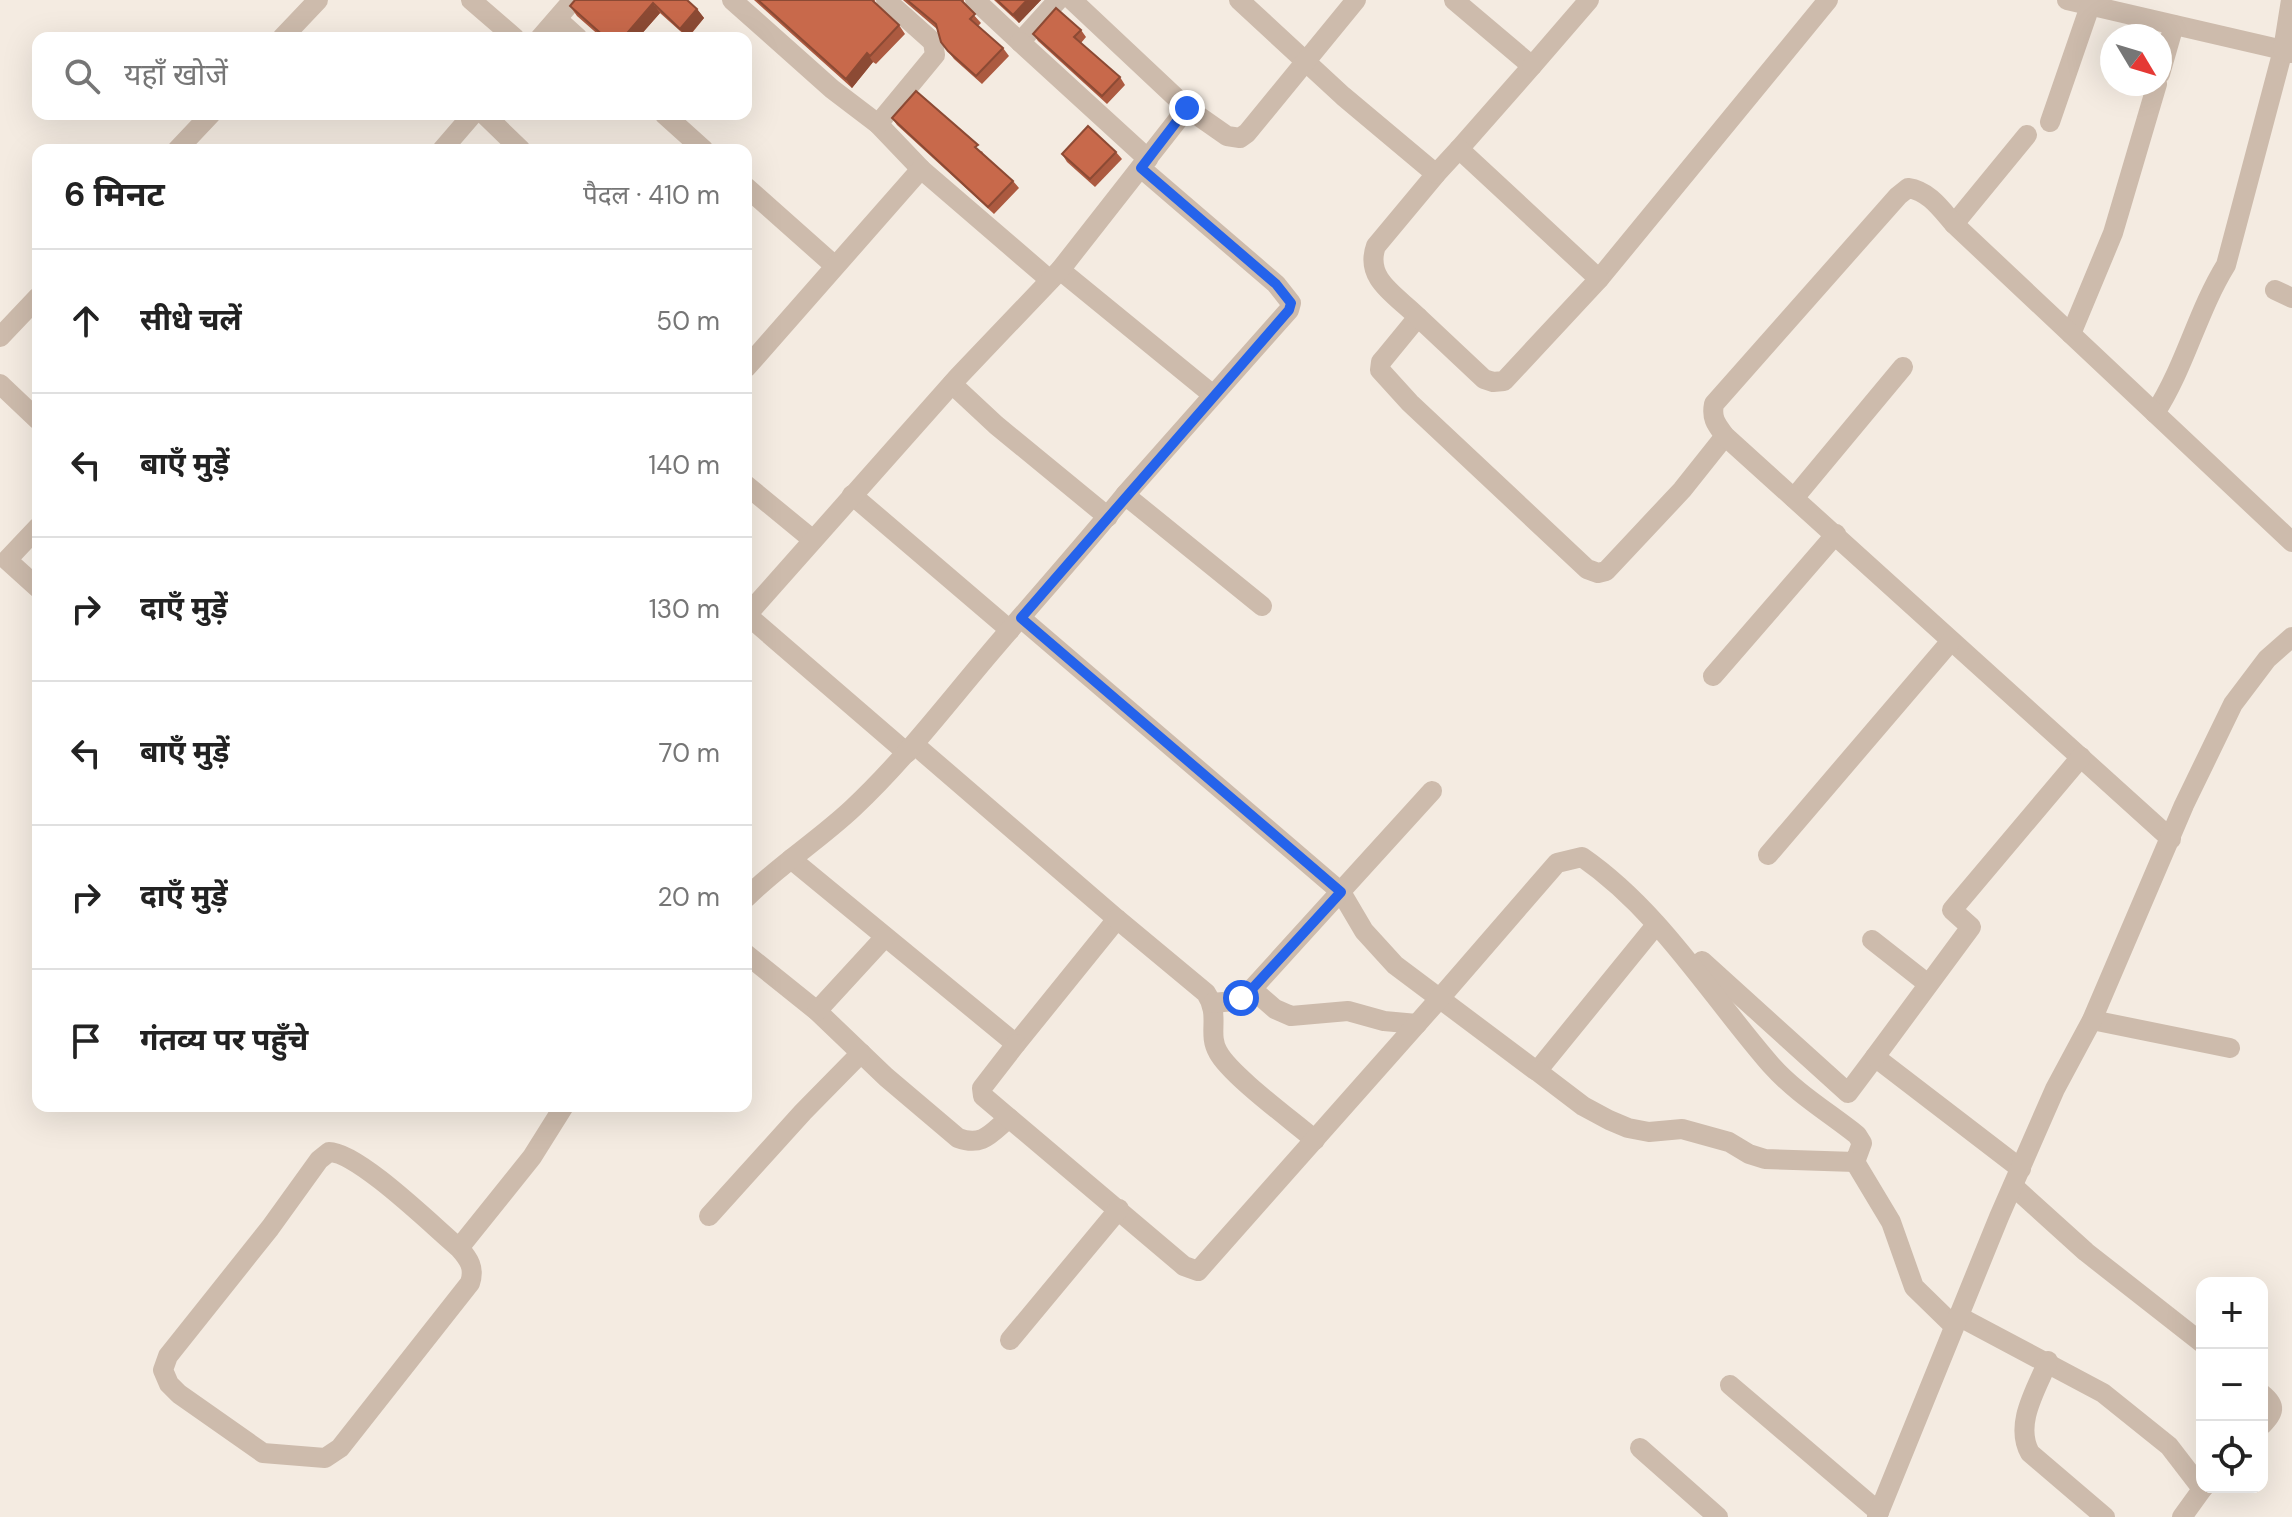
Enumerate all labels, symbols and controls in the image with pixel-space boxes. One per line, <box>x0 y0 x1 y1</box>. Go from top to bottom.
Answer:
north arrow <box>2100 24 2172 96</box>
search box <box>32 32 752 120</box>
icon: search <box>60 54 104 98</box>
text: यहाँ खोजें <box>124 55 228 94</box>
route end <box>1169 90 1205 126</box>
text: 6 मिनट <box>64 172 165 217</box>
text: पैदल · 410 m <box>583 178 720 212</box>
icon: ahead <box>64 299 108 343</box>
text: सीधे चलें <box>140 300 242 339</box>
text: 50 m <box>656 304 720 338</box>
icon: left <box>64 443 108 487</box>
text: बाएँ मुड़ें <box>140 444 229 483</box>
text: 140 m <box>648 448 720 482</box>
icon: right <box>64 587 108 631</box>
text: दाएँ मुड़ें <box>140 588 228 627</box>
text: 130 m <box>649 592 720 626</box>
icon: left <box>64 731 108 775</box>
text: बाएँ मुड़ें <box>140 732 229 771</box>
text: 70 m <box>659 736 720 770</box>
icon: right <box>64 875 108 919</box>
text: दाएँ मुड़ें <box>140 876 228 915</box>
text: 20 m <box>657 880 720 914</box>
route start <box>1223 980 1259 1016</box>
icon: arrive <box>64 1019 108 1063</box>
text: गंतव्य पर पहुँचे <box>140 1020 308 1059</box>
map controls <box>2196 1277 2268 1493</box>
button: + <box>2196 1277 2268 1349</box>
button: − <box>2196 1349 2268 1421</box>
button: locate <box>2196 1421 2268 1493</box>

